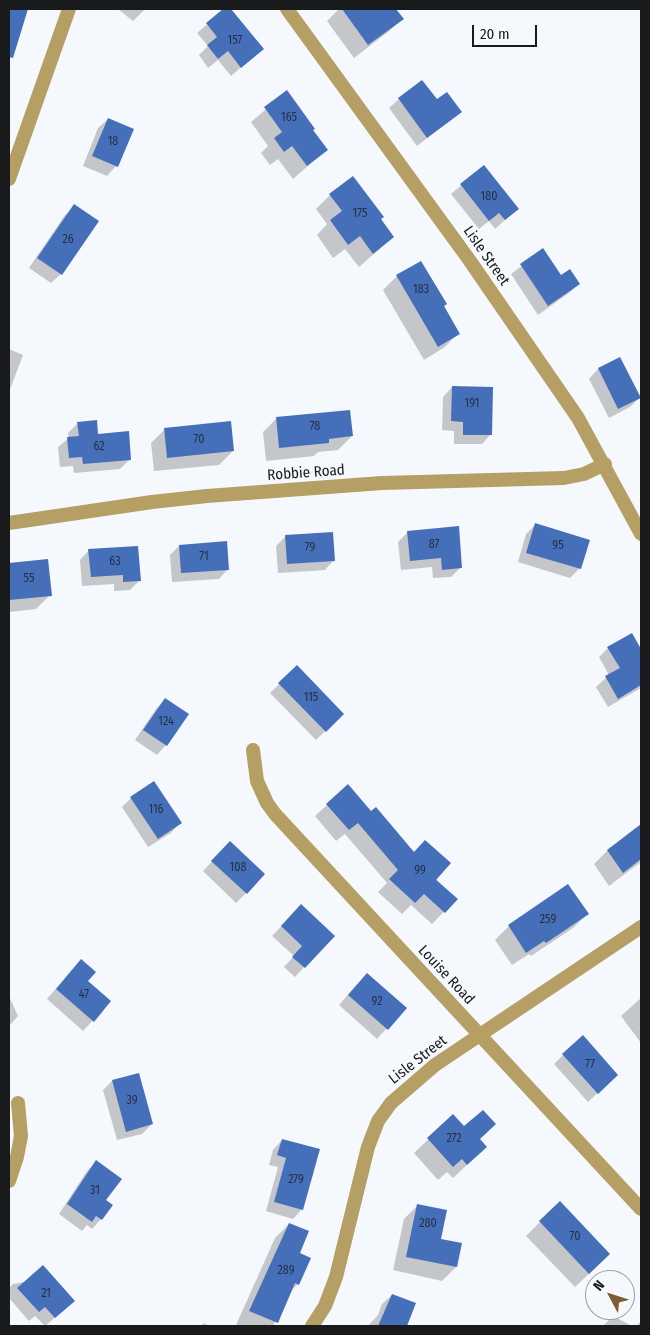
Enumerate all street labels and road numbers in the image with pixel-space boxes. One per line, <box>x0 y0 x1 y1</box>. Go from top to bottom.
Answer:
street label: Lisle Street <box>459 223 513 289</box>
street label: Robbie Road <box>267 461 345 485</box>
street label: Louise Road <box>414 942 478 1008</box>
street label: Lisle Street <box>385 1032 451 1088</box>

